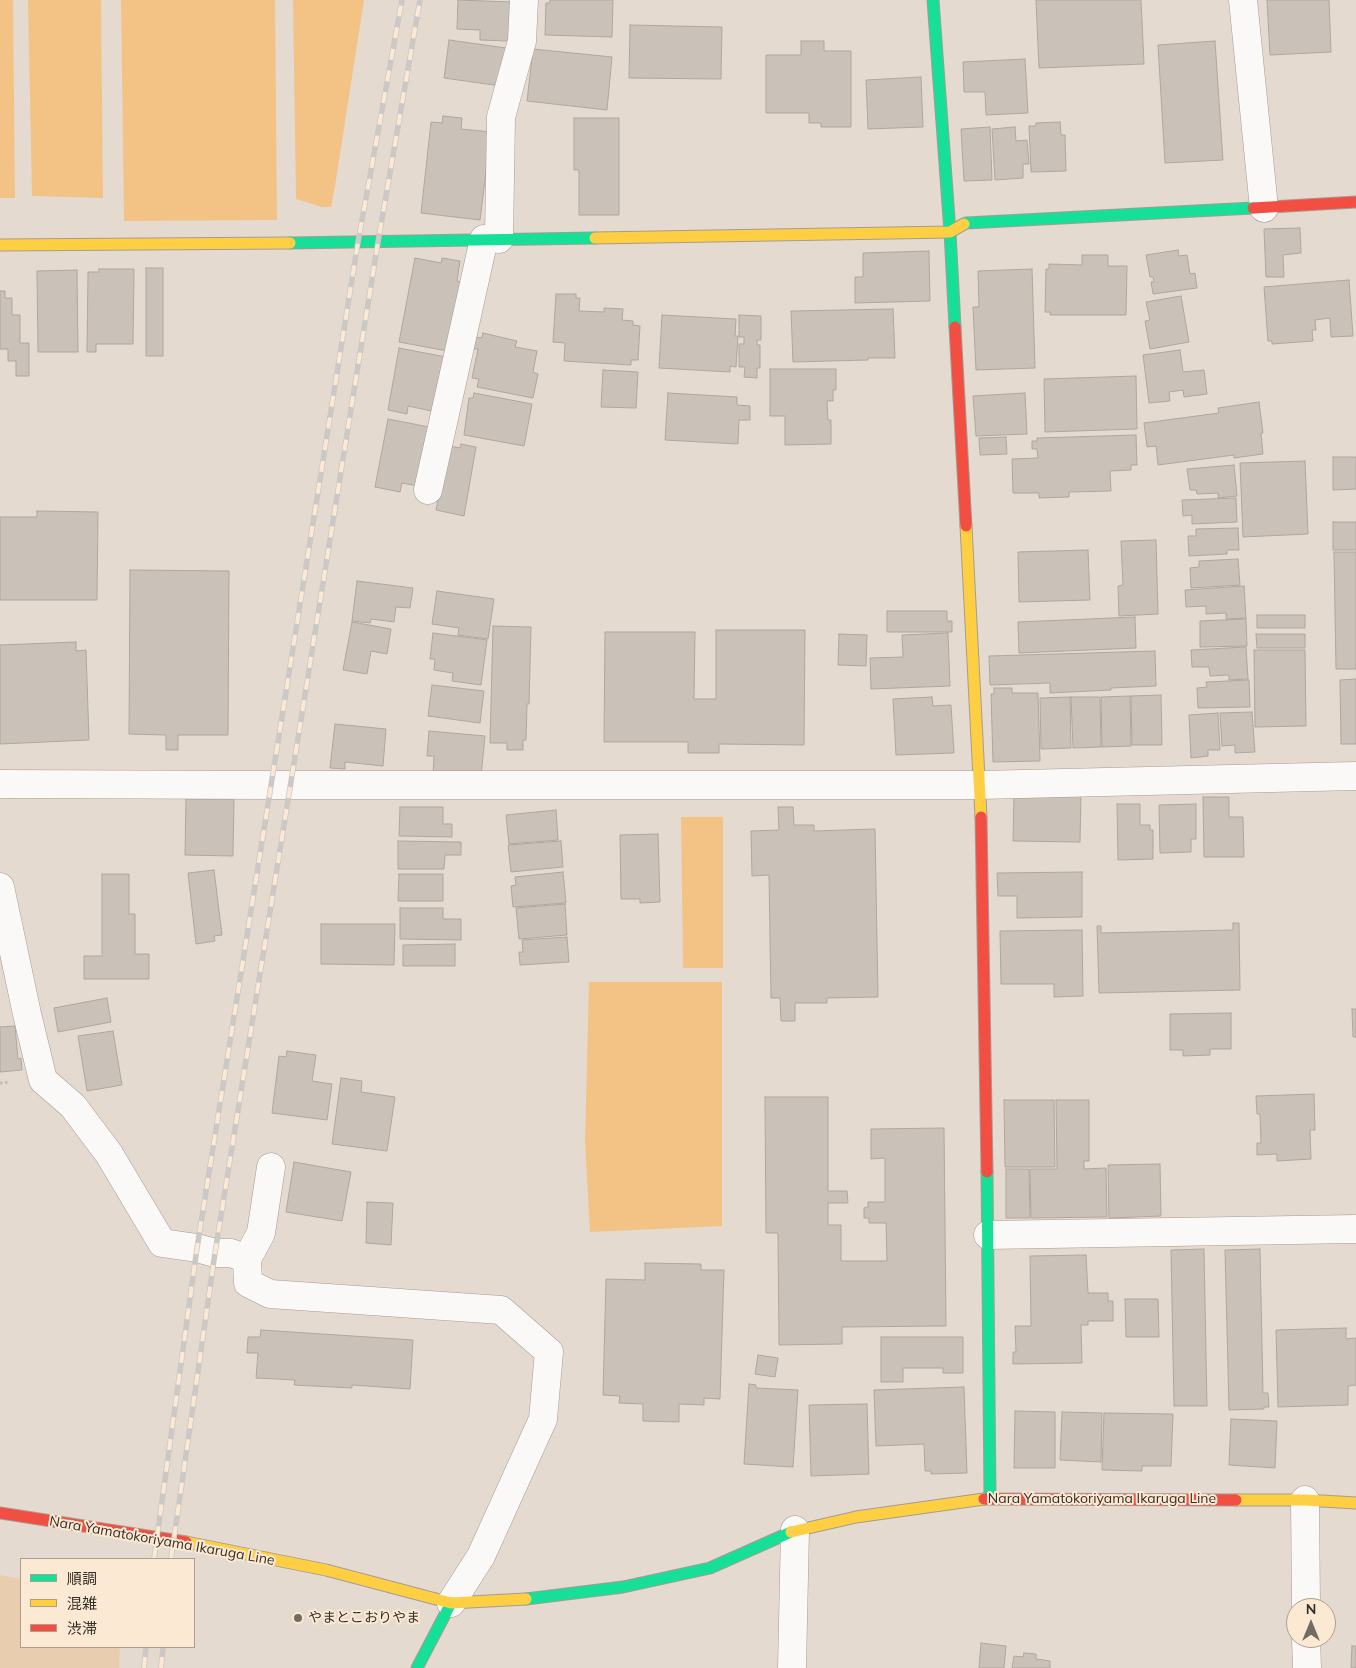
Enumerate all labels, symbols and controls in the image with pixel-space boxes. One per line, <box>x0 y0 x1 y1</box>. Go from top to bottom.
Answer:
street label: Nara Yamatokoriyama Ikaruga Line <box>988 1491 1216 1507</box>
street label: Nara Yamatokoriyama Ikaruga Line <box>48 1513 276 1569</box>
legend <box>20 1558 195 1648</box>
text: 順調 <box>67 1569 97 1588</box>
text: 混雑 <box>67 1594 97 1613</box>
north arrow <box>1286 1598 1336 1648</box>
text: N <box>1306 1600 1316 1618</box>
place label: やまとこおりやま <box>308 1610 420 1626</box>
marker: やまとこおりやま <box>292 1612 304 1624</box>
text: 渋滞 <box>67 1619 97 1638</box>

